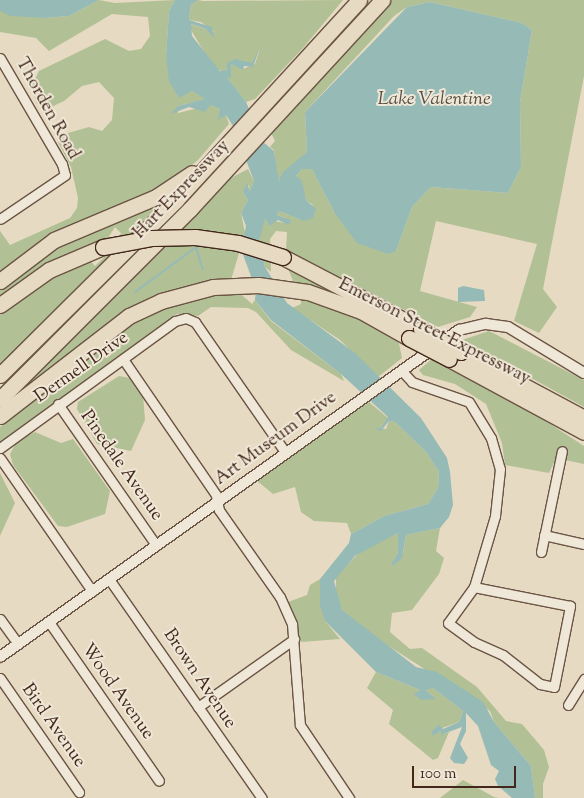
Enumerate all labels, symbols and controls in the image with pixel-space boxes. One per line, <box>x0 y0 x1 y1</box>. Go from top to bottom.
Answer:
street label: Thorden Road <box>10 54 84 164</box>
water label: Lake Valentine <box>377 89 491 111</box>
street label: Hart Expressway <box>129 136 235 244</box>
street label: Emerson Street Expressway <box>334 274 534 390</box>
street label: Dermell Drive <box>31 328 133 408</box>
street label: Art Museum Drive <box>211 388 341 490</box>
street label: Pinedale Avenue <box>75 407 167 525</box>
street label: Brown Avenue <box>158 625 240 733</box>
street label: Wood Avenue <box>76 640 158 744</box>
street label: Bird Avenue <box>16 680 90 772</box>
scale bar <box>414 756 518 788</box>
text: 100 m <box>420 764 456 785</box>

